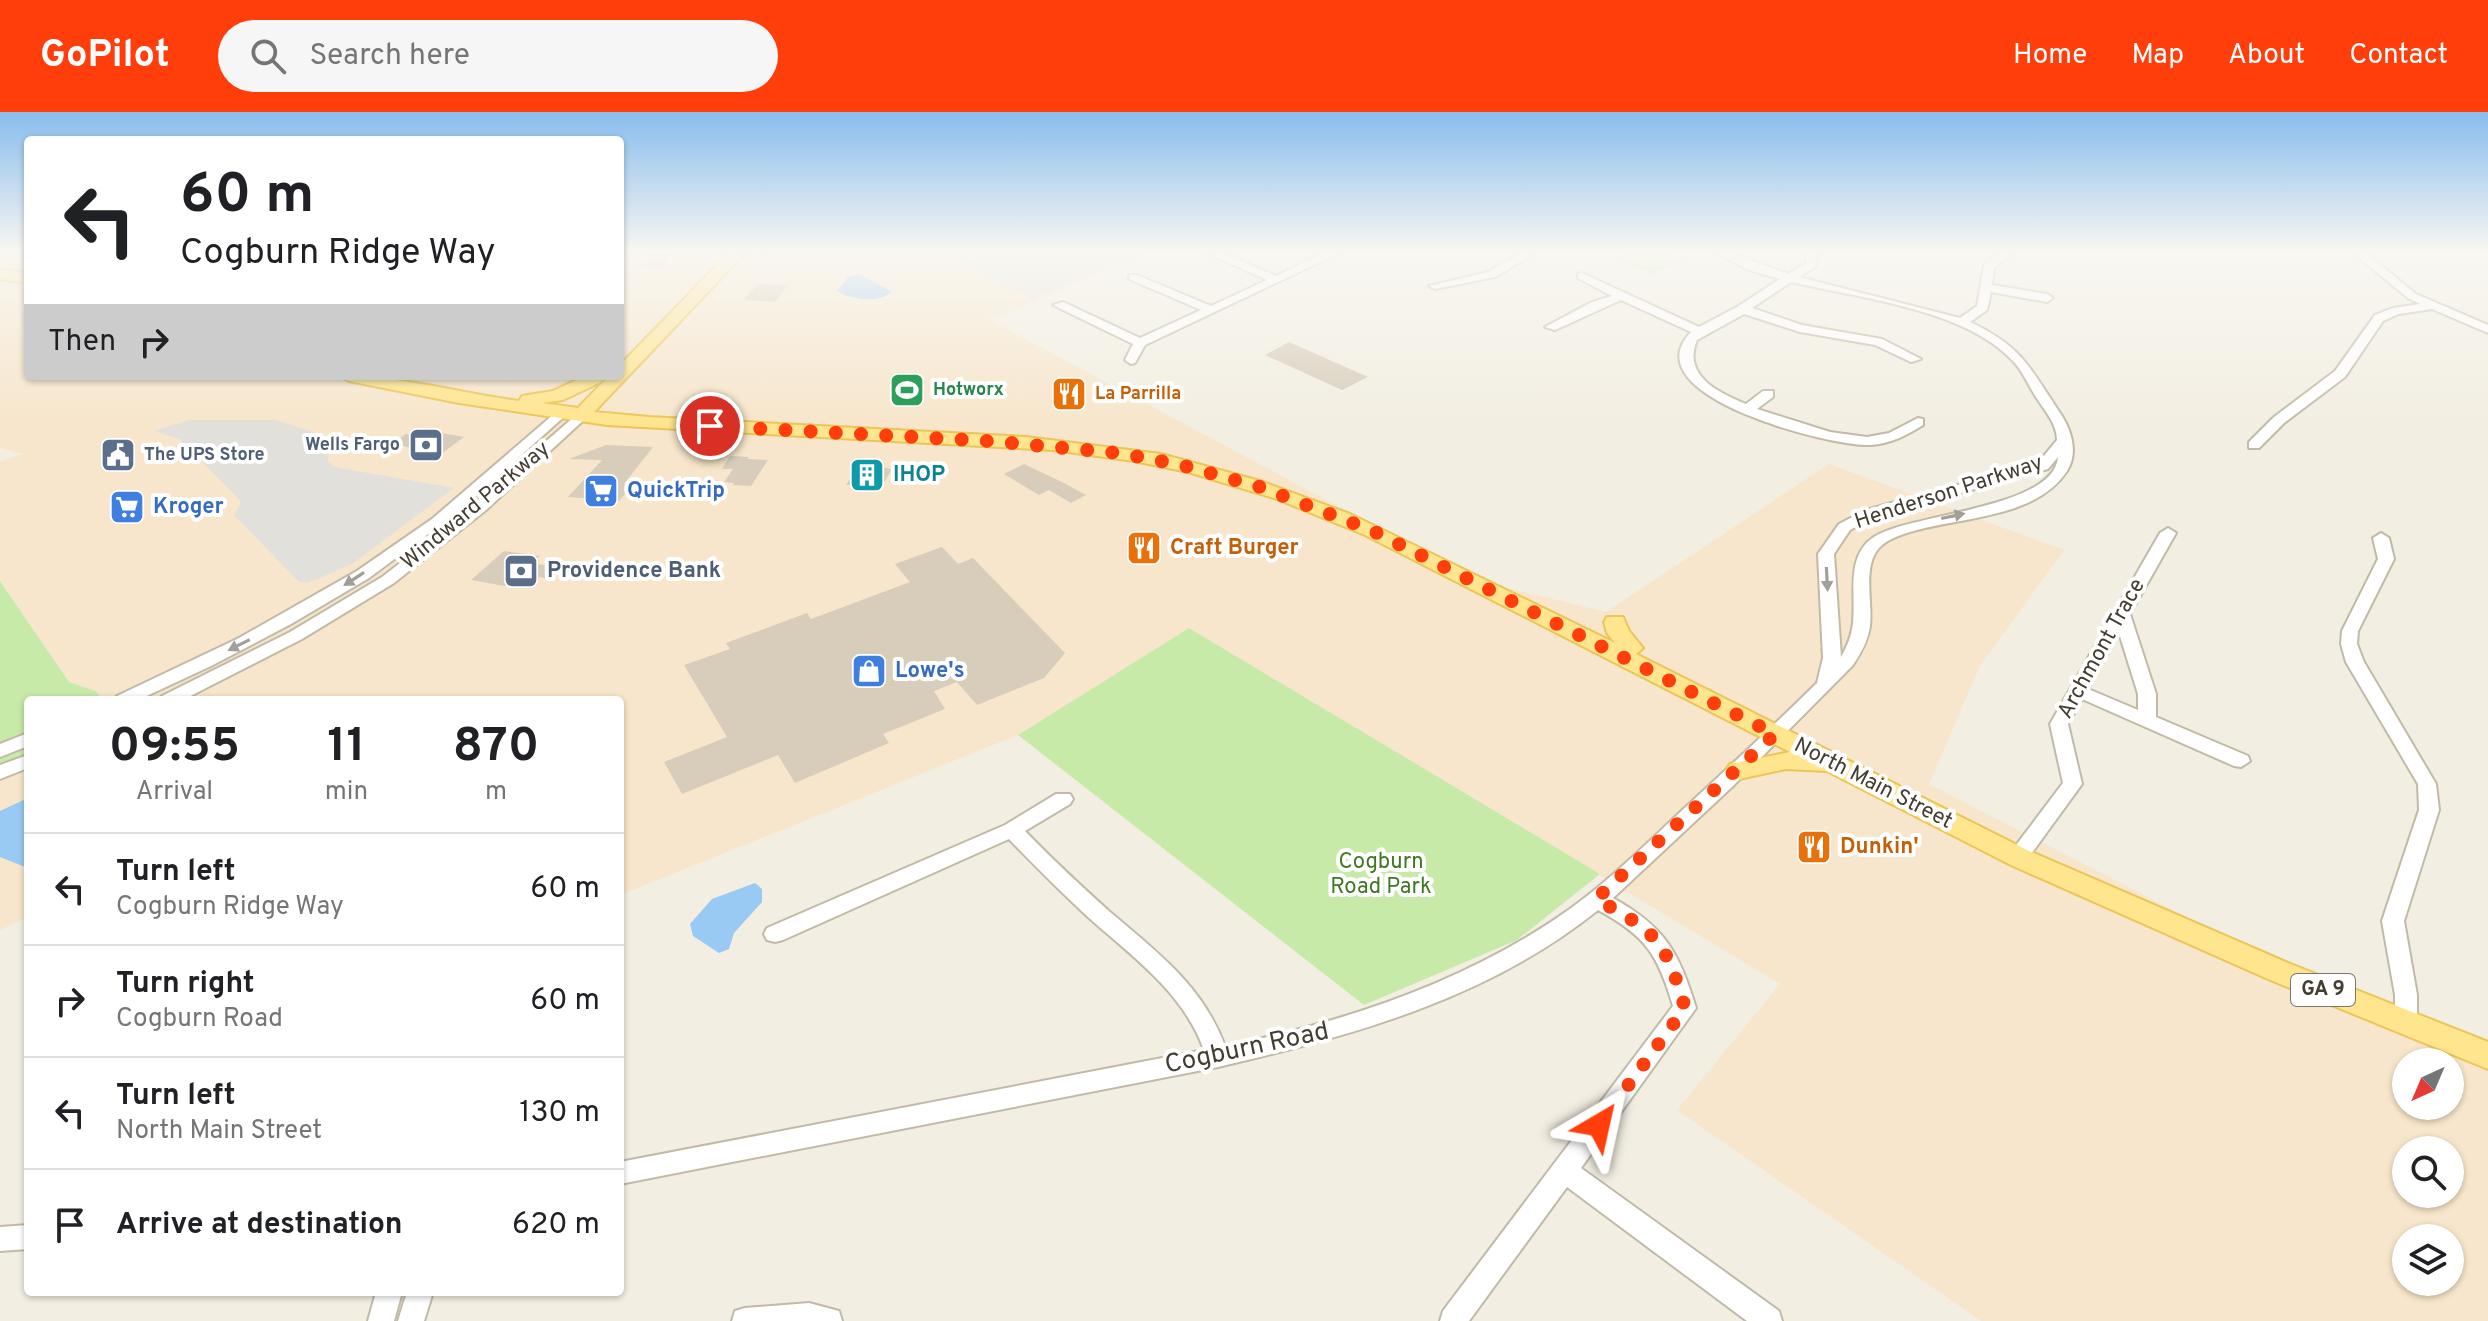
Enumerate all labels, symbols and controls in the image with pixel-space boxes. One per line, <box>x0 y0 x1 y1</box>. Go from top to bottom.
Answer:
search box <box>218 20 778 92</box>
text: GoPilot <box>40 32 170 81</box>
icon: search <box>246 34 290 78</box>
text: Search here <box>310 38 470 75</box>
text: Home <box>2013 38 2087 74</box>
text: Map <box>2131 38 2184 74</box>
text: About <box>2228 38 2305 74</box>
text: Contact <box>2349 38 2448 74</box>
text: 60 m <box>180 162 314 232</box>
icon: left <box>48 168 152 272</box>
text: Cogburn Ridge Way <box>180 231 495 277</box>
icon: right <box>132 320 176 364</box>
text: Then <box>48 324 116 361</box>
sports icon: Hotworx <box>888 371 926 409</box>
restaurant icon: La Parrilla <box>1050 375 1088 413</box>
place label: Hotworx <box>933 379 1004 402</box>
place label: La Parrilla <box>1095 383 1181 406</box>
pin <box>676 392 744 460</box>
icon: arrive <box>688 404 732 448</box>
bank icon: Wells Fargo <box>407 426 445 464</box>
place label: Wells Fargo <box>305 434 400 457</box>
public building icon: The UPS Store <box>99 436 137 474</box>
street label: Windward Parkway <box>396 436 556 576</box>
place label: The UPS Store <box>144 444 265 467</box>
street label: Henderson Parkway <box>1851 450 2047 536</box>
building icon: IHOP <box>848 456 886 494</box>
place label: IHOP <box>893 462 945 489</box>
supermarket icon: QuickTrip <box>582 472 620 510</box>
place label: QuickTrip <box>627 478 725 505</box>
supermarket icon: Kroger <box>108 488 146 526</box>
place label: Kroger <box>153 494 224 521</box>
one-way arrow <box>1941 509 1966 522</box>
restaurant icon: Craft Burger <box>1125 529 1163 567</box>
place label: Craft Burger <box>1170 535 1299 562</box>
bank icon: Providence Bank <box>502 552 540 590</box>
place label: Providence Bank <box>547 558 721 585</box>
one-way arrow <box>1821 567 1834 592</box>
one-way arrow <box>344 571 365 586</box>
street label: Archmont Trace <box>2052 574 2152 724</box>
one-way arrow <box>227 639 250 652</box>
shop icon: Lowe's <box>850 652 888 690</box>
place label: Lowe's <box>895 658 965 685</box>
text: 09:55 <box>109 718 240 778</box>
text: 11 <box>327 718 366 778</box>
text: 870 <box>453 718 539 778</box>
street label: North Main Street <box>1789 732 1957 836</box>
text: Arrival <box>136 776 213 809</box>
text: min <box>325 776 368 809</box>
text: m <box>485 776 507 809</box>
restaurant icon: Dunkin' <box>1795 828 1833 866</box>
place label: Dunkin' <box>1840 834 1919 861</box>
park label: Cogburn Road Park <box>1330 849 1432 901</box>
text: Turn left <box>116 854 236 891</box>
icon: left <box>48 867 92 911</box>
text: 60 m <box>530 871 600 908</box>
text: Cogburn Ridge Way <box>116 891 344 924</box>
text: Turn right <box>116 966 254 1003</box>
road number: GA 9 <box>2291 974 2355 1006</box>
icon: right <box>48 979 92 1023</box>
text: 60 m <box>530 983 600 1020</box>
text: Cogburn Road <box>116 1003 283 1036</box>
street label: Cogburn Road <box>1162 1016 1332 1082</box>
north arrow <box>2392 1048 2464 1120</box>
map controls <box>2392 1048 2464 1296</box>
text: Turn left <box>116 1078 236 1115</box>
position arrow <box>1557 1083 1641 1167</box>
icon: left <box>48 1091 92 1135</box>
text: 130 m <box>519 1095 600 1132</box>
text: North Main Street <box>116 1115 322 1148</box>
button: search <box>2392 1136 2464 1208</box>
icon: arrive <box>48 1203 92 1247</box>
text: Arrive at destination <box>116 1207 402 1244</box>
text: 620 m <box>512 1207 600 1244</box>
button: layers <box>2392 1224 2464 1296</box>

